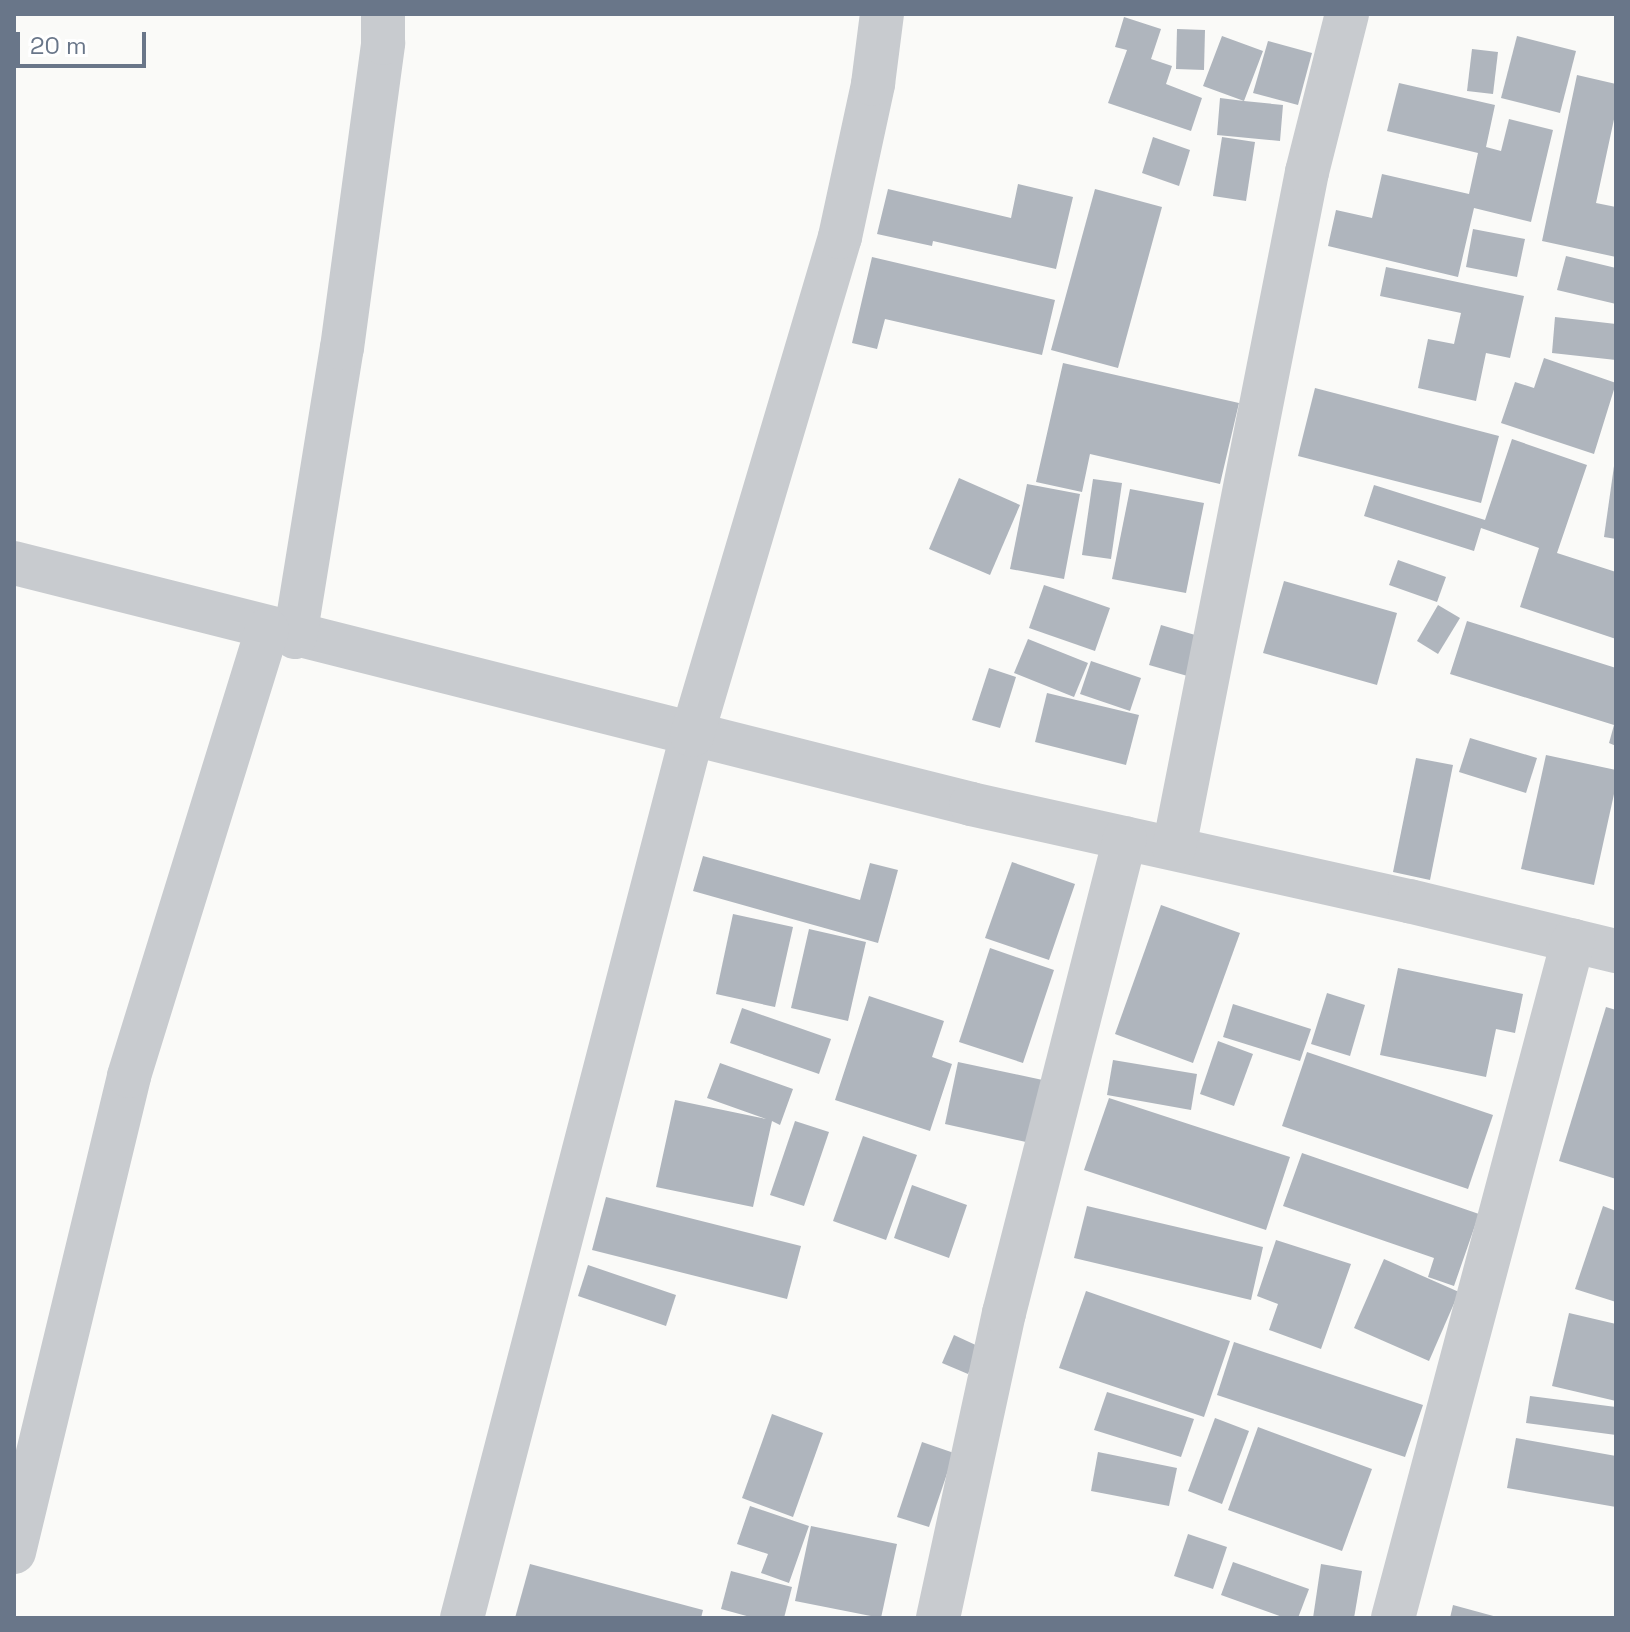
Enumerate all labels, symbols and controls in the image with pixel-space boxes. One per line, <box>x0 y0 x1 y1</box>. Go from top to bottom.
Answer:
scale bar <box>20 16 150 66</box>
text: 20 m <box>30 30 87 61</box>

